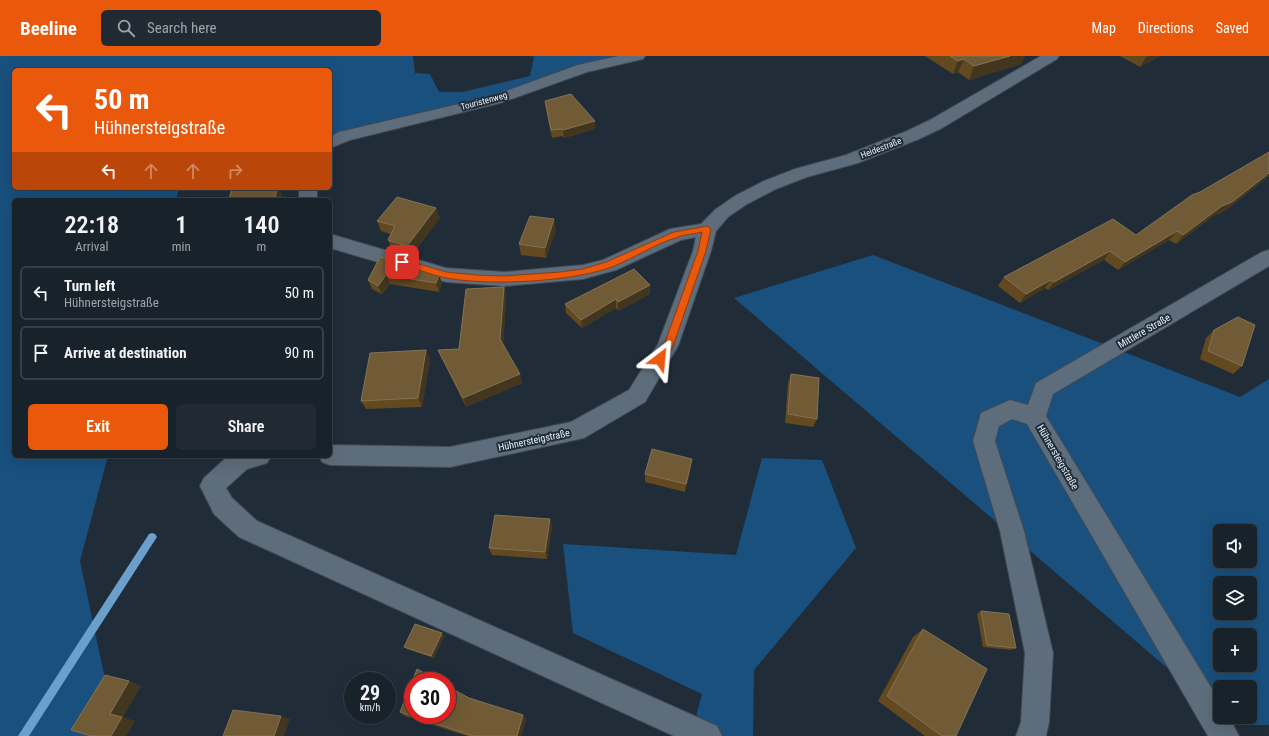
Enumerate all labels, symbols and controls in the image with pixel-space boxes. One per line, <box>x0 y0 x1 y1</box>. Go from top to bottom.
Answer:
search box <box>101 10 381 46</box>
text: Beeline <box>20 17 77 40</box>
icon: search <box>115 17 137 39</box>
text: Search here <box>147 19 217 37</box>
text: Map <box>1092 20 1116 36</box>
text: Directions <box>1138 20 1194 36</box>
text: Saved <box>1216 20 1249 36</box>
text: 50 m <box>94 83 150 116</box>
icon: left <box>28 84 80 136</box>
street label: Touristenweg <box>460 90 508 112</box>
text: Hühnersteigstraße <box>94 117 225 138</box>
street label: Heidestraße <box>859 136 903 160</box>
icon: left <box>98 160 120 182</box>
icon: ahead <box>140 160 162 182</box>
icon: ahead <box>182 160 204 182</box>
icon: right <box>224 160 246 182</box>
text: 22:18 <box>65 211 119 239</box>
text: 1 <box>175 211 187 239</box>
text: 140 <box>243 211 279 239</box>
text: Arrival <box>75 239 108 254</box>
text: min <box>172 239 191 254</box>
text: m <box>256 239 266 254</box>
pin <box>385 245 419 279</box>
icon: arrive <box>391 251 413 273</box>
text: Turn left <box>64 277 115 295</box>
icon: left <box>30 282 52 304</box>
text: 50 m <box>284 284 314 302</box>
text: Hühnersteigstraße <box>64 295 159 310</box>
street label: Mittlere Straße <box>1116 311 1172 350</box>
position arrow <box>639 338 681 380</box>
icon: arrive <box>30 342 52 364</box>
text: Arrive at destination <box>64 344 187 362</box>
text: 90 m <box>284 344 314 362</box>
button: Exit <box>28 404 168 450</box>
button: Share <box>176 404 316 450</box>
street label: Hühnersteigstraße <box>1035 423 1081 492</box>
street label: Hühnersteigstraße <box>497 427 571 453</box>
map controls <box>1213 524 1257 724</box>
button: sound <box>1213 524 1257 568</box>
button: layers <box>1213 576 1257 620</box>
button: + <box>1213 628 1257 672</box>
speed limit sign: 30 <box>404 672 456 724</box>
button: − <box>1213 680 1257 724</box>
text: 29 <box>360 681 380 705</box>
text: km/h <box>360 702 380 713</box>

